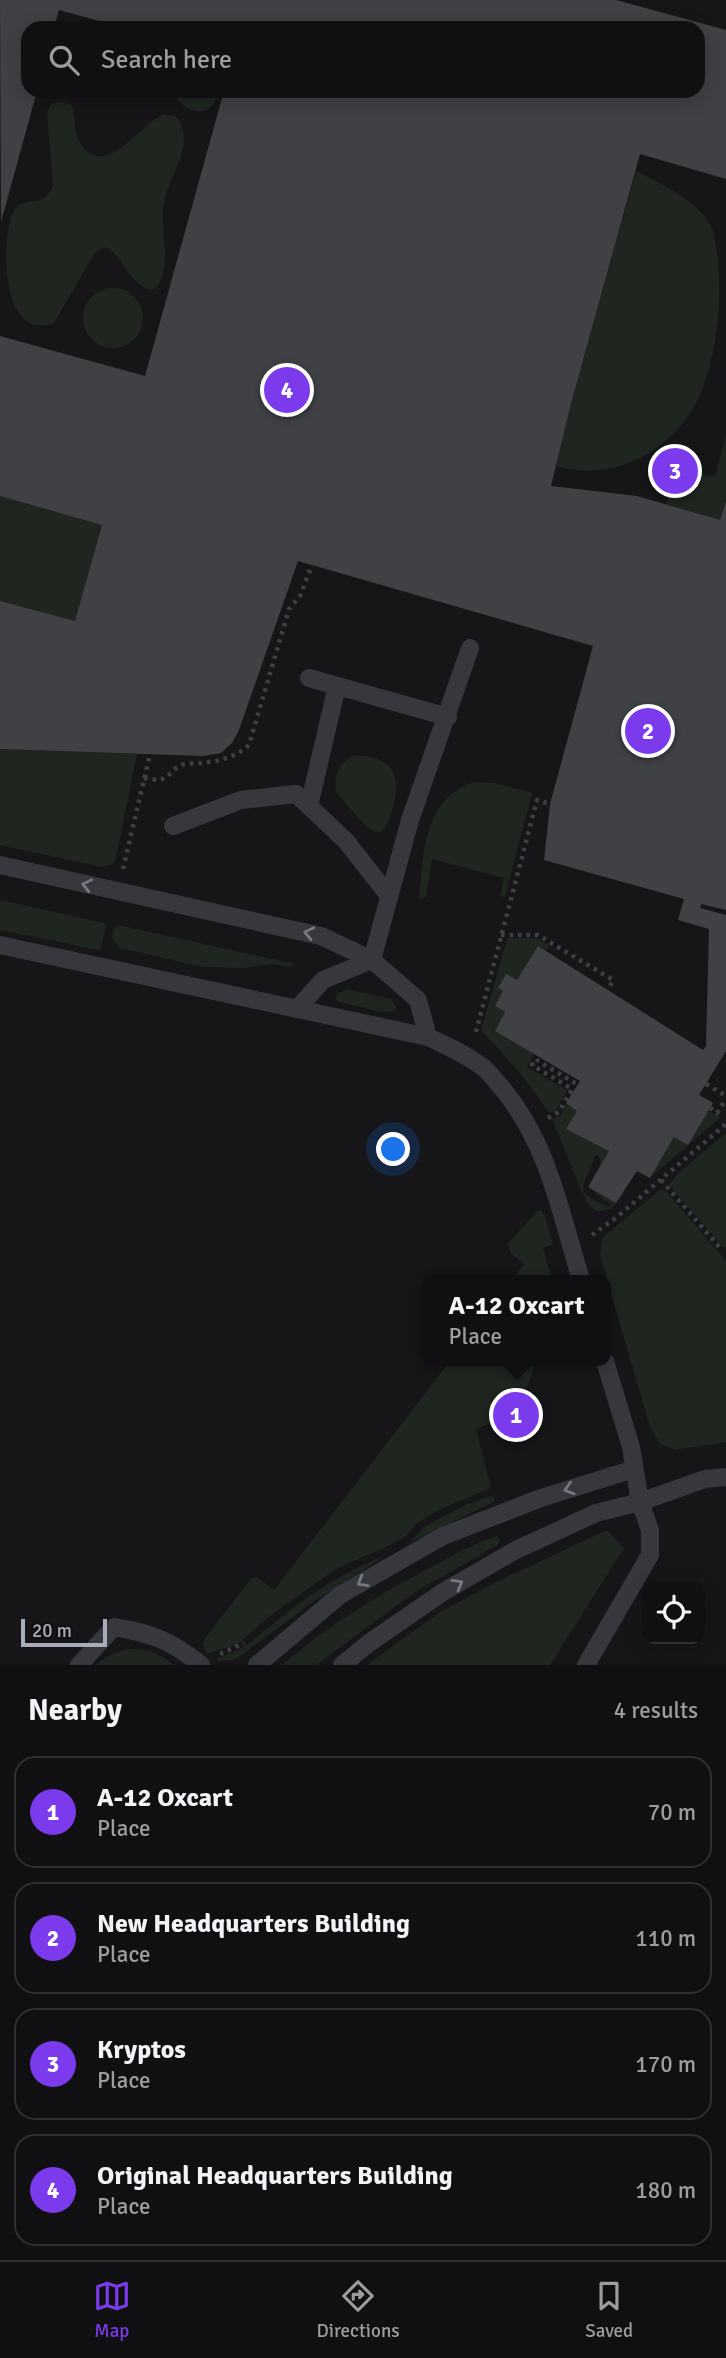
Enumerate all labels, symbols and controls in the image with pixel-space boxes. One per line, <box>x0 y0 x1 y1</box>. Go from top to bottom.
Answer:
search box <box>21 21 705 98</box>
icon: search <box>45 41 83 79</box>
text: Search here <box>101 44 232 76</box>
pin: 4 <box>264 364 310 416</box>
pin: 3 <box>652 445 698 497</box>
pin: 2 <box>625 705 671 757</box>
one-way arrow <box>81 878 93 893</box>
one-way arrow <box>303 927 315 942</box>
your location <box>376 1132 410 1166</box>
popup <box>422 1275 611 1366</box>
text: A-12 Oxcart <box>448 1290 585 1322</box>
text: Place <box>448 1322 502 1351</box>
pin: 1 <box>493 1389 539 1441</box>
one-way arrow <box>563 1481 575 1496</box>
one-way arrow <box>357 1574 370 1587</box>
one-way arrow <box>450 1579 463 1592</box>
map controls <box>642 1581 705 1644</box>
button: locate <box>642 1581 705 1644</box>
scale bar <box>21 1616 107 1648</box>
text: 20 m <box>32 1619 72 1643</box>
text: Nearby <box>28 1692 122 1729</box>
text: 4 results <box>614 1696 698 1725</box>
text: A-12 Oxcart <box>97 1782 233 1814</box>
text: 1 <box>47 1798 59 1827</box>
text: 70 m <box>648 1798 696 1827</box>
text: Place <box>97 1814 151 1843</box>
text: New Headquarters Building <box>97 1908 410 1940</box>
text: 2 <box>47 1924 59 1953</box>
text: 110 m <box>635 1924 696 1953</box>
text: Place <box>97 1940 151 1969</box>
text: Kryptos <box>97 2034 186 2066</box>
text: 3 <box>47 2050 59 2079</box>
text: 170 m <box>635 2050 696 2079</box>
text: Place <box>97 2066 151 2095</box>
text: Original Headquarters Building <box>97 2160 453 2192</box>
text: 4 <box>47 2176 59 2205</box>
text: 180 m <box>635 2176 696 2205</box>
text: Place <box>97 2192 151 2221</box>
tab: Map <box>93 2277 131 2343</box>
tab: Directions <box>317 2277 400 2343</box>
tab: Saved <box>585 2277 633 2343</box>

